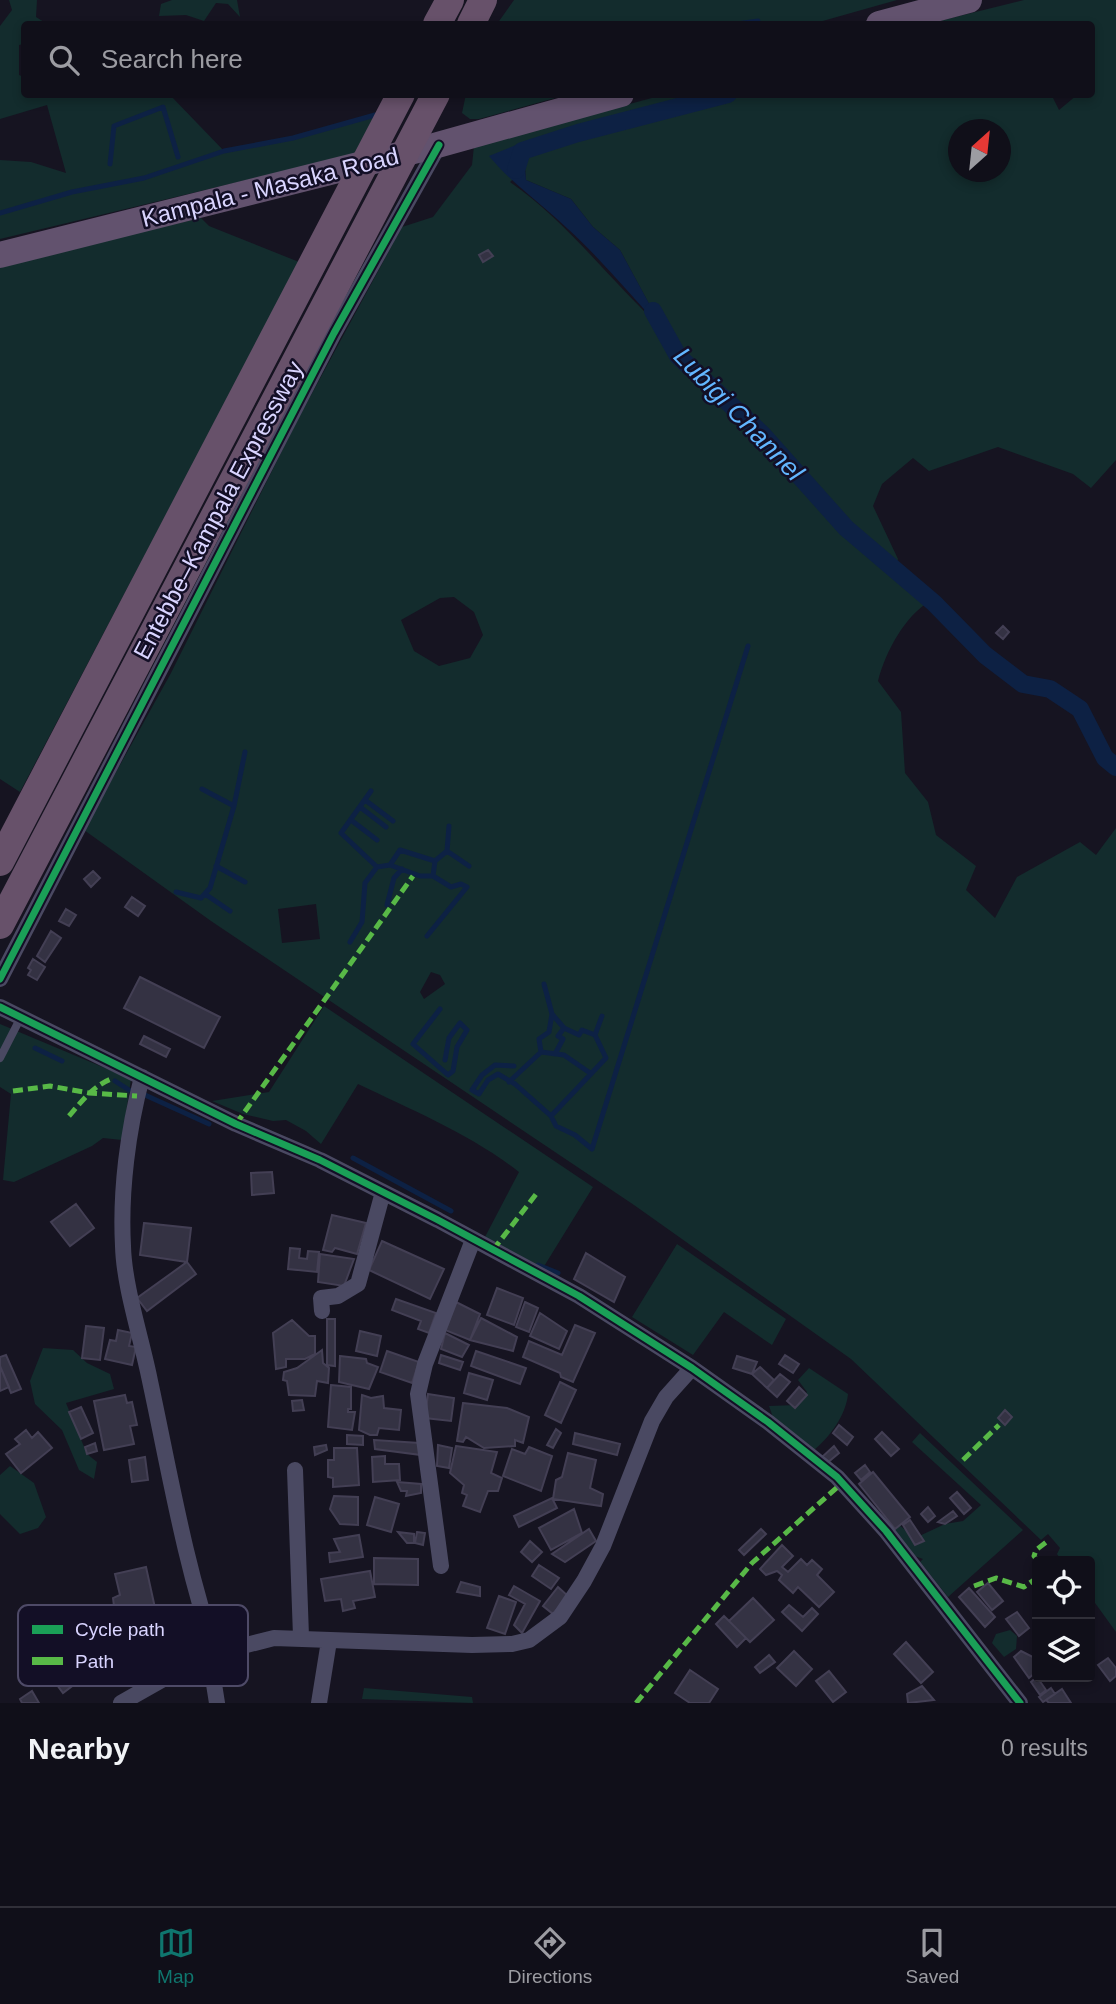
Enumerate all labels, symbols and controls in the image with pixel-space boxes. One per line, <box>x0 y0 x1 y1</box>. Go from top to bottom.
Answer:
search box <box>21 21 1095 98</box>
icon: search <box>45 41 83 79</box>
text: Search here <box>101 44 243 74</box>
north arrow <box>948 119 1011 182</box>
street label: Kampala - Masaka Road <box>139 142 401 232</box>
water label: Lubigi Channel <box>668 341 811 488</box>
street label: Entebbe–Kampala Expressway <box>128 356 308 664</box>
map controls <box>1032 1556 1095 1682</box>
button: locate <box>1032 1556 1095 1619</box>
legend <box>18 1605 248 1686</box>
text: Cycle path <box>75 1619 165 1640</box>
button: layers <box>1032 1619 1095 1682</box>
text: Path <box>75 1651 114 1672</box>
text: Nearby <box>28 1732 130 1765</box>
text: 0 results <box>1001 1735 1088 1761</box>
tab: Map <box>157 1924 195 1988</box>
tab: Directions <box>508 1924 592 1988</box>
tab: Saved <box>905 1924 959 1988</box>

